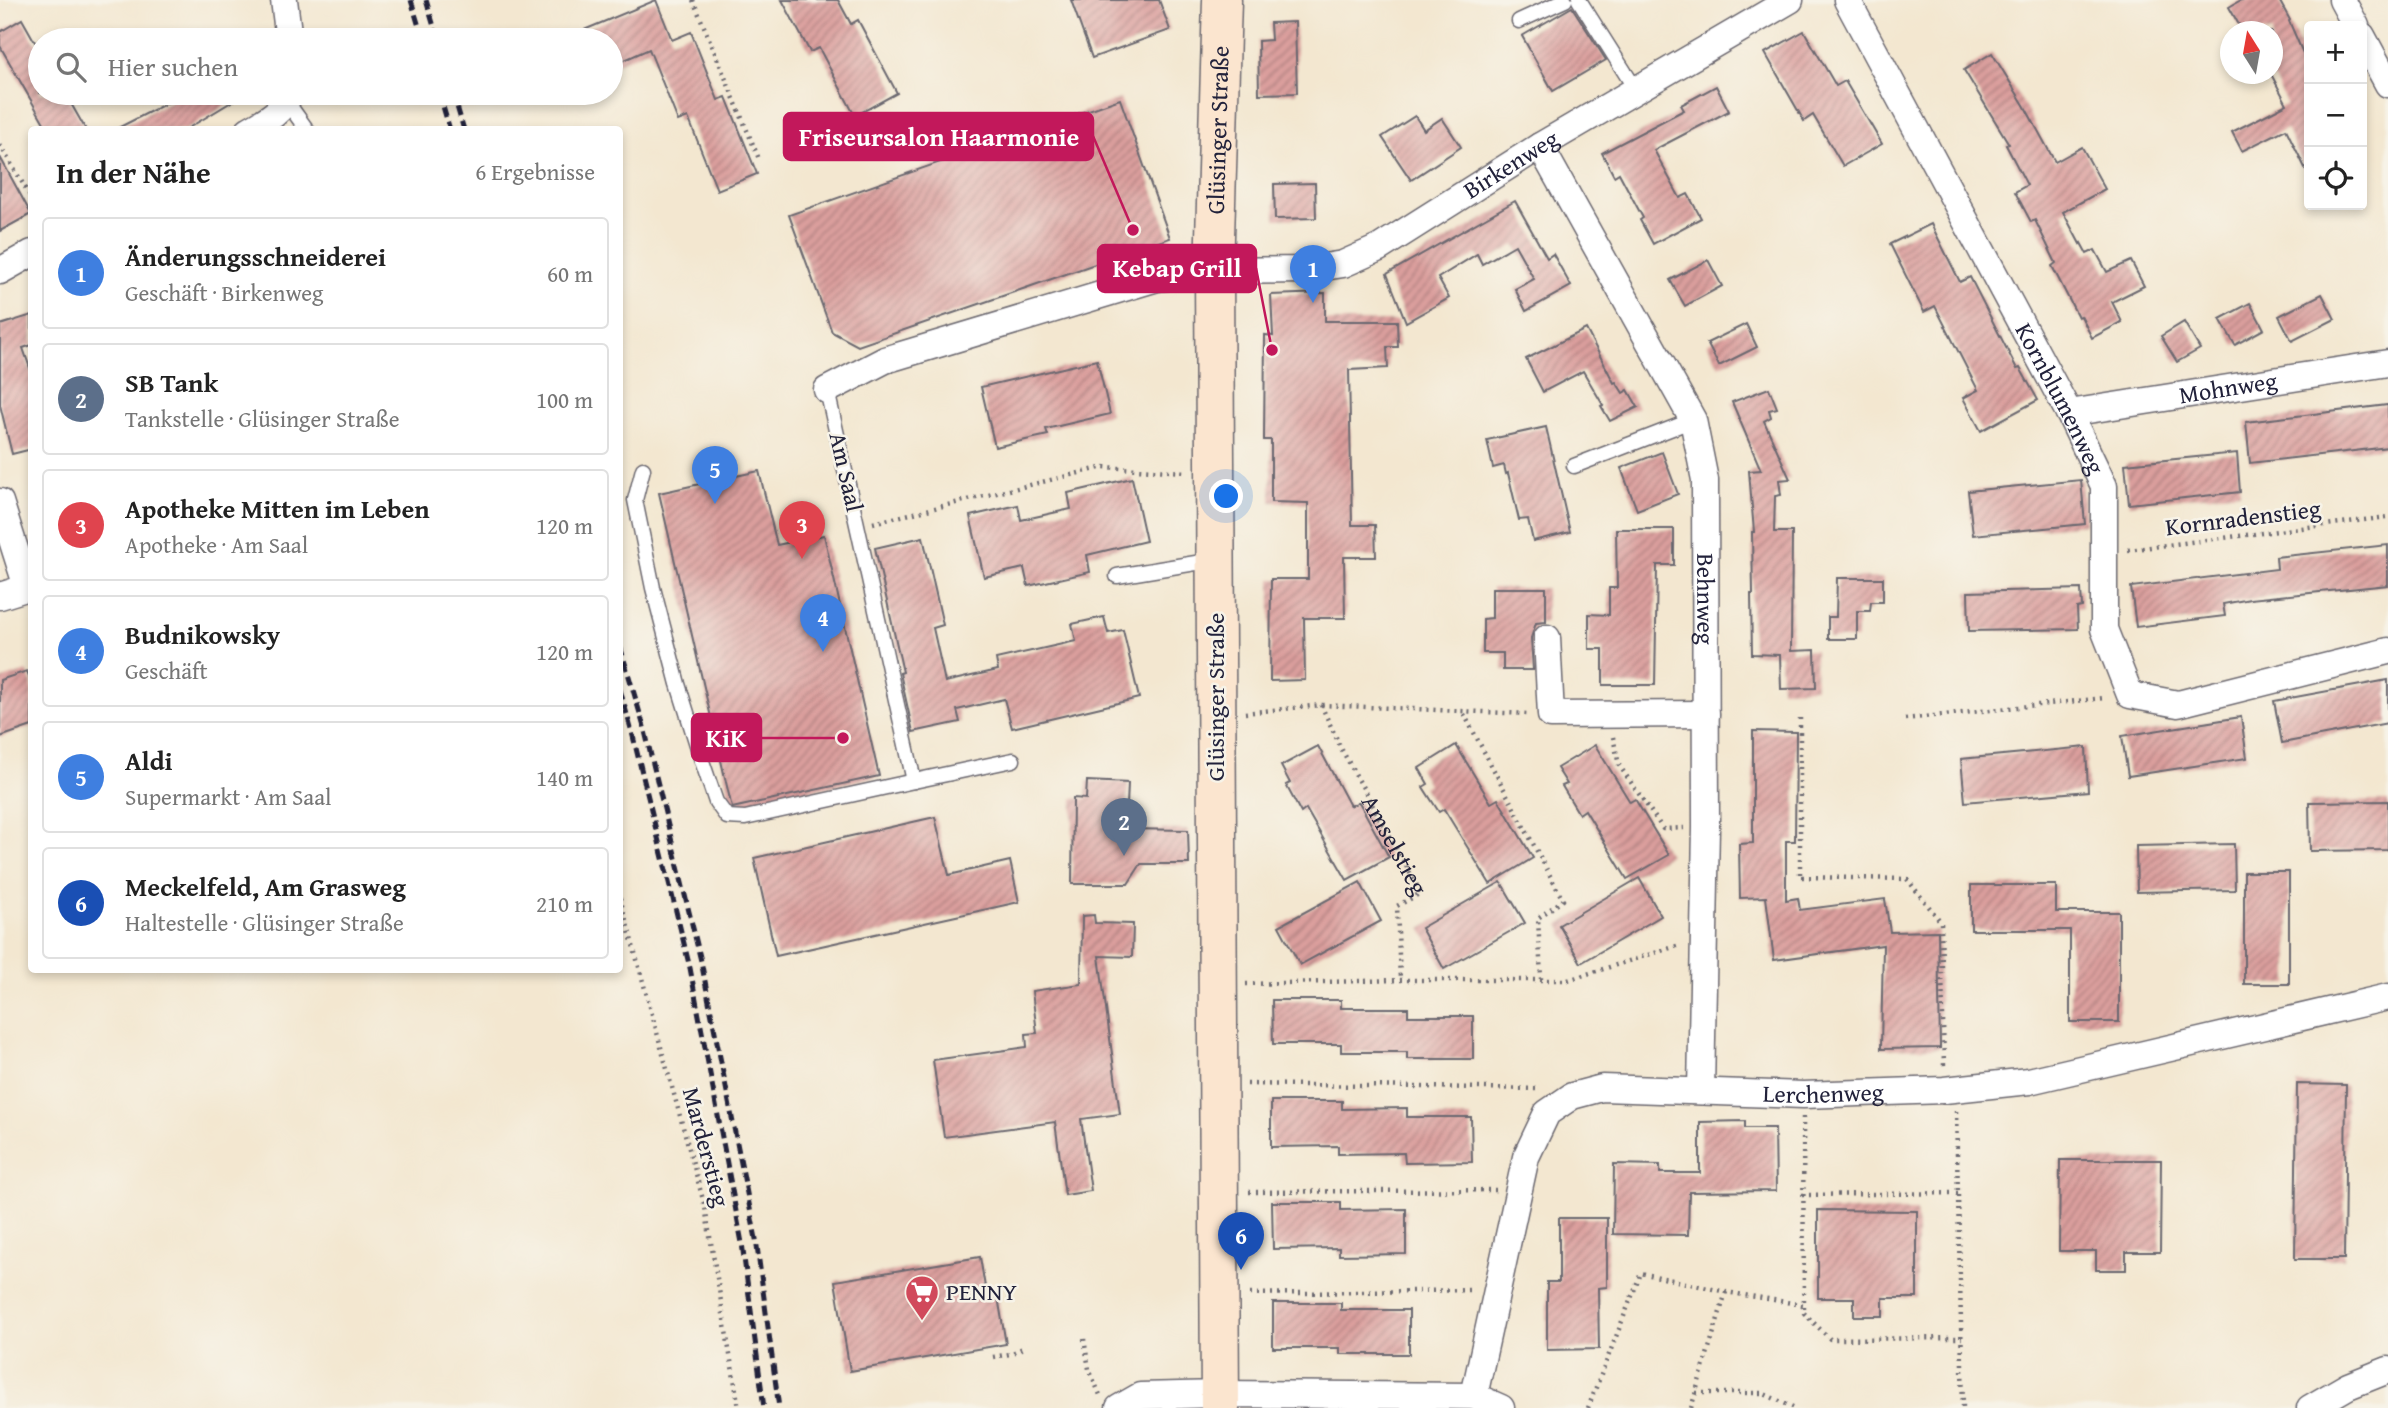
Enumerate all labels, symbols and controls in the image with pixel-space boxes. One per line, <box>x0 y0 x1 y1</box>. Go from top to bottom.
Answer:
north arrow <box>2220 21 2283 84</box>
map controls <box>2304 21 2367 210</box>
button: + <box>2304 21 2367 84</box>
search box <box>28 28 623 105</box>
street label: Glüsinger Straße <box>1198 45 1238 215</box>
text: Hier suchen <box>108 47 238 86</box>
icon: search <box>52 48 90 86</box>
button: − <box>2304 84 2367 147</box>
callout: Friseursalon Haarmonie <box>784 113 1093 160</box>
text: Friseursalon Haarmonie <box>799 117 1080 156</box>
street label: Birkenweg <box>1456 121 1565 207</box>
button: locate <box>2304 147 2367 210</box>
text: In der Nähe <box>56 150 211 194</box>
text: 6 Ergebnisse <box>475 155 595 188</box>
text: Änderungsschneiderei <box>125 237 386 276</box>
callout: Kebap Grill <box>1098 245 1256 292</box>
pin: 1 <box>1290 245 1336 303</box>
text: Kebap Grill <box>1112 248 1242 287</box>
text: 1 <box>75 257 87 290</box>
text: 60 m <box>547 257 593 290</box>
text: Geschäft · Birkenweg <box>125 276 324 309</box>
street label: Kornblumenweg <box>2007 316 2114 480</box>
text: SB Tank <box>125 363 218 402</box>
street label: Mohnweg <box>2177 363 2279 413</box>
text: 2 <box>75 383 87 416</box>
text: 100 m <box>536 383 593 416</box>
text: Tankstelle · Glüsinger Straße <box>125 402 400 435</box>
street label: Am Saal <box>820 429 873 515</box>
pin: 5 <box>692 446 738 504</box>
your location <box>1209 479 1243 513</box>
text: Apotheke Mitten im Leben <box>125 489 430 528</box>
street label: Kornradenstieg <box>2163 491 2323 544</box>
pin: 3 <box>779 501 825 559</box>
text: 3 <box>75 509 87 542</box>
text: 120 m <box>536 509 593 542</box>
text: Apotheke · Am Saal <box>125 528 308 561</box>
street label: Behnweg <box>1688 553 1723 645</box>
pin: 4 <box>800 594 846 652</box>
street label: Glüsinger Straße <box>1198 613 1233 781</box>
text: Budnikowsky <box>125 615 280 654</box>
text: 4 <box>75 635 87 668</box>
text: 120 m <box>536 635 593 668</box>
text: Geschäft <box>125 654 208 687</box>
callout: KiK <box>692 714 761 761</box>
text: KiK <box>706 718 747 757</box>
text: Aldi <box>125 741 173 780</box>
text: 5 <box>75 761 87 794</box>
text: 140 m <box>536 761 593 794</box>
text: Supermarkt · Am Saal <box>125 780 331 813</box>
street label: Amselstieg <box>1353 788 1437 901</box>
pin: 2 <box>1101 798 1147 856</box>
text: Meckelfeld, Am Grasweg <box>125 867 406 906</box>
text: 6 <box>75 887 87 920</box>
text: 210 m <box>536 887 593 920</box>
text: Haltestelle · Glüsinger Straße <box>125 906 404 939</box>
street label: Lerchenweg <box>1762 1074 1884 1112</box>
street label: Marderstieg <box>674 1083 739 1211</box>
pin: 6 <box>1218 1212 1264 1270</box>
supermarket icon: PENNY <box>903 1273 941 1322</box>
place label: PENNY <box>946 1274 1017 1309</box>

